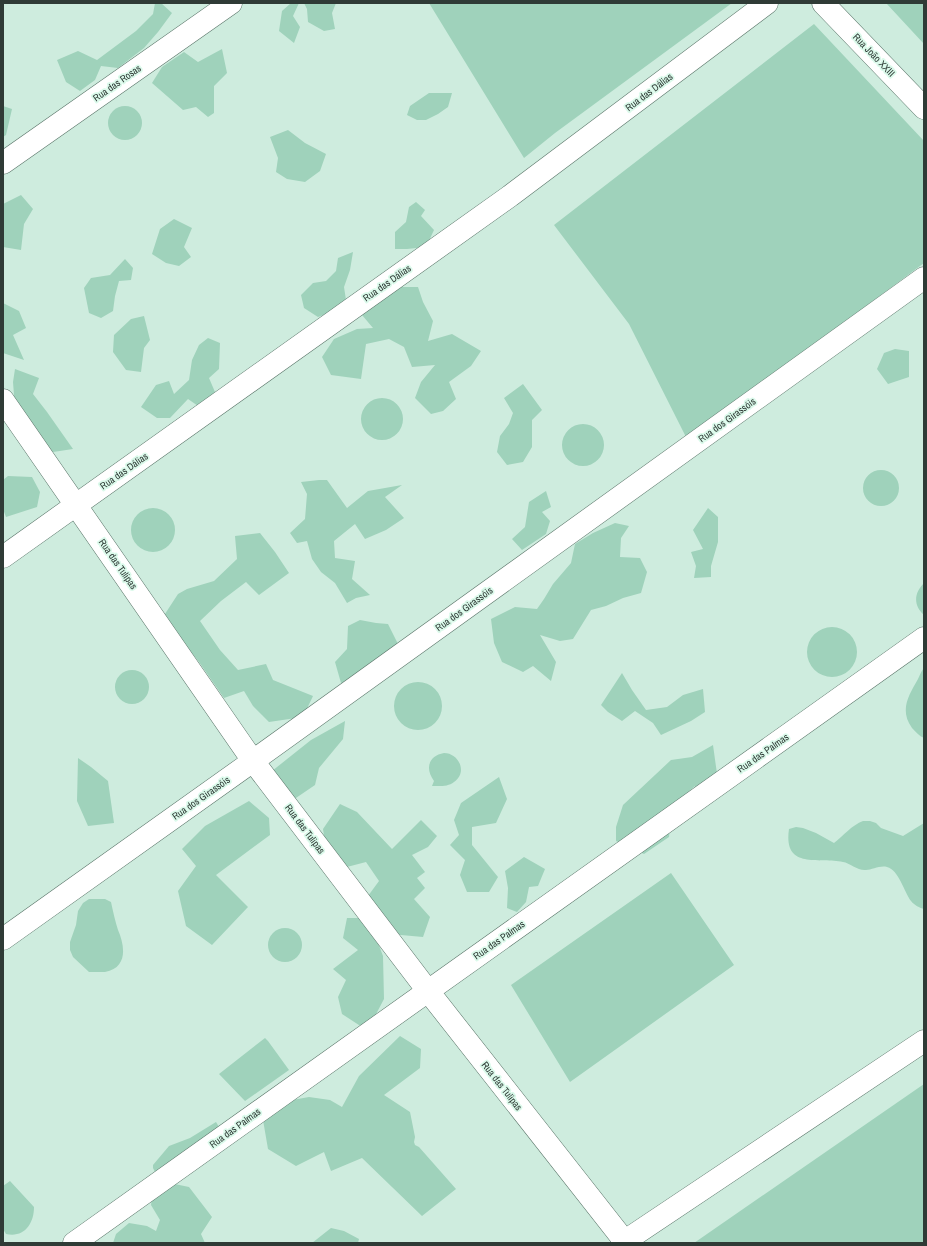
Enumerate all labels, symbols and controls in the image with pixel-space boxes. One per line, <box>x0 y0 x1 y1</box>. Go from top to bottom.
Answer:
street label: Rua João XXIII <box>850 31 898 79</box>
street label: Rua das Rosas <box>90 62 144 104</box>
street label: Rua das Dálias <box>623 70 675 114</box>
street label: Rua das Dálias <box>360 262 414 304</box>
street label: Rua dos Girassóis <box>696 395 758 445</box>
street label: Rua das Dálias <box>97 450 151 492</box>
street label: Rua das Tulipas <box>96 536 140 592</box>
street label: Rua dos Girassóis <box>433 584 495 634</box>
street label: Rua das Palmas <box>735 730 791 776</box>
street label: Rua dos Girassóis <box>169 773 233 823</box>
street label: Rua das Tulipas <box>282 802 328 856</box>
street label: Rua das Palmas <box>471 917 527 963</box>
street label: Rua das Tulipas <box>479 1059 525 1113</box>
street label: Rua das Palmas <box>207 1105 263 1151</box>

